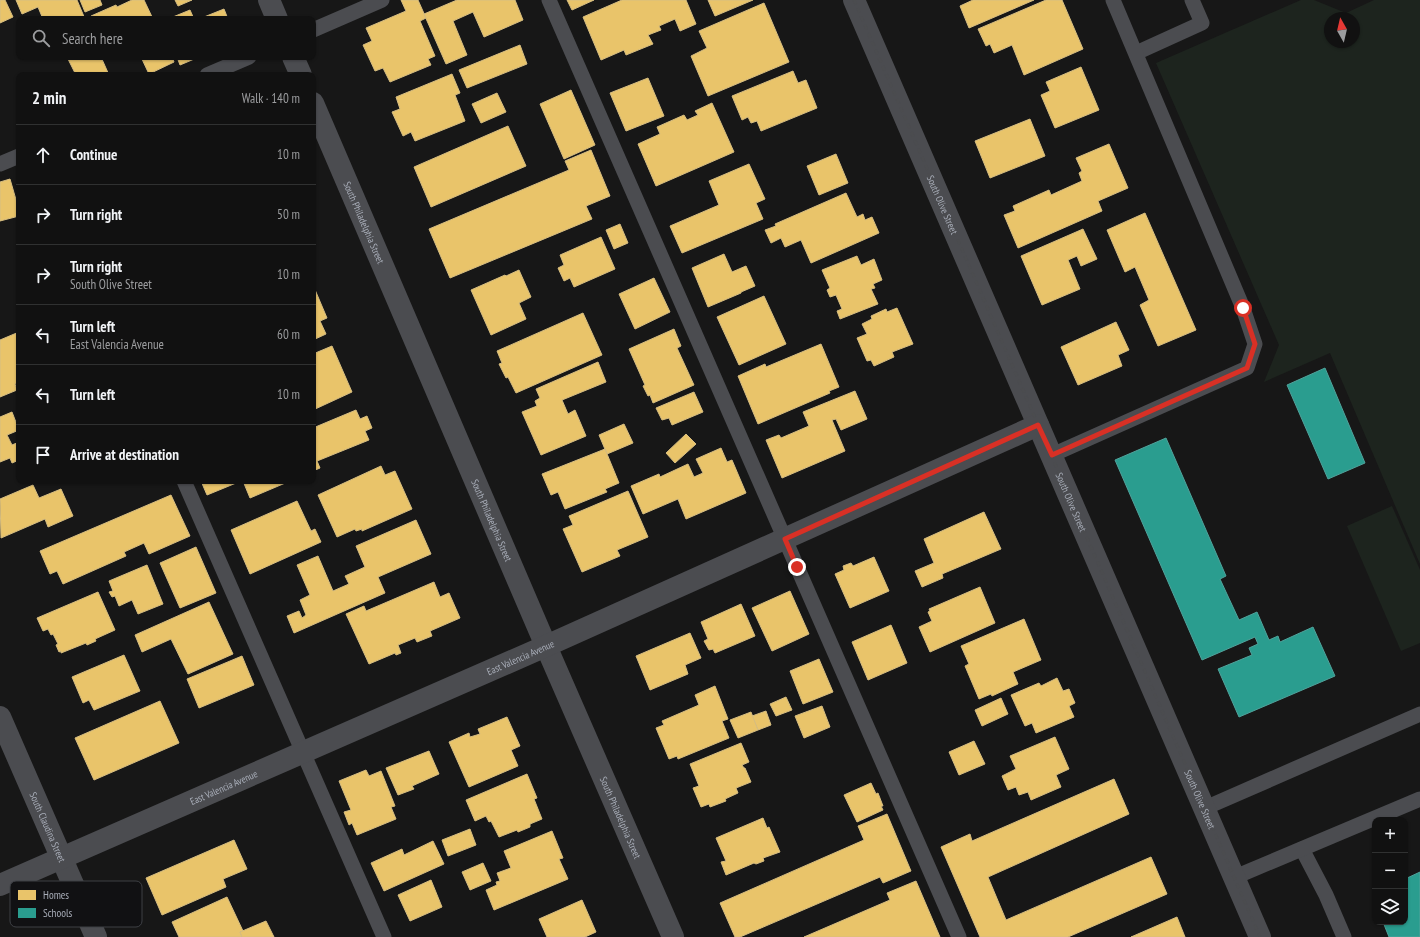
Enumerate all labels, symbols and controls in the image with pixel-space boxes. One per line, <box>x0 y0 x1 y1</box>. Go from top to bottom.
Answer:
north arrow <box>1324 12 1360 48</box>
search box <box>16 16 316 60</box>
icon: search <box>30 27 52 49</box>
text: Search here <box>62 29 123 48</box>
text: 2 min <box>32 87 66 109</box>
text: Walk · 140 m <box>242 90 300 107</box>
icon: ahead <box>32 144 54 166</box>
text: Continue <box>70 145 117 164</box>
text: 10 m <box>277 146 300 163</box>
street label: South Olive Street <box>924 173 961 237</box>
street label: South Philadelphia Street <box>340 180 387 266</box>
icon: right <box>32 204 54 226</box>
text: Turn right <box>70 205 122 224</box>
text: 50 m <box>277 206 300 223</box>
text: Turn right <box>70 257 122 276</box>
icon: right <box>32 264 54 286</box>
text: 10 m <box>277 266 300 283</box>
text: South Olive Street <box>70 276 152 293</box>
route start <box>1234 299 1252 317</box>
text: Turn left <box>70 317 115 336</box>
icon: left <box>32 324 54 346</box>
text: 60 m <box>277 326 300 343</box>
text: East Valencia Avenue <box>70 336 164 353</box>
icon: left <box>32 384 54 406</box>
text: Turn left <box>70 385 115 404</box>
text: 10 m <box>277 386 300 403</box>
icon: arrive <box>32 444 54 466</box>
text: Arrive at destination <box>70 445 179 464</box>
street label: South Olive Street <box>1053 471 1090 534</box>
street label: South Philadelphia Street <box>468 477 515 564</box>
route end <box>788 558 806 576</box>
street label: East Valencia Avenue <box>485 637 556 678</box>
street label: East Valencia Avenue <box>188 767 259 808</box>
street label: South Olive Street <box>1181 768 1218 831</box>
street label: South Philadelphia Street <box>597 775 644 861</box>
street label: South Claudina Street <box>27 790 69 865</box>
map controls <box>1372 817 1408 925</box>
button: + <box>1372 817 1408 853</box>
button: − <box>1372 853 1408 889</box>
legend <box>10 881 142 927</box>
text: Homes <box>43 888 69 902</box>
button: layers <box>1372 889 1408 925</box>
text: Schools <box>43 906 73 920</box>

